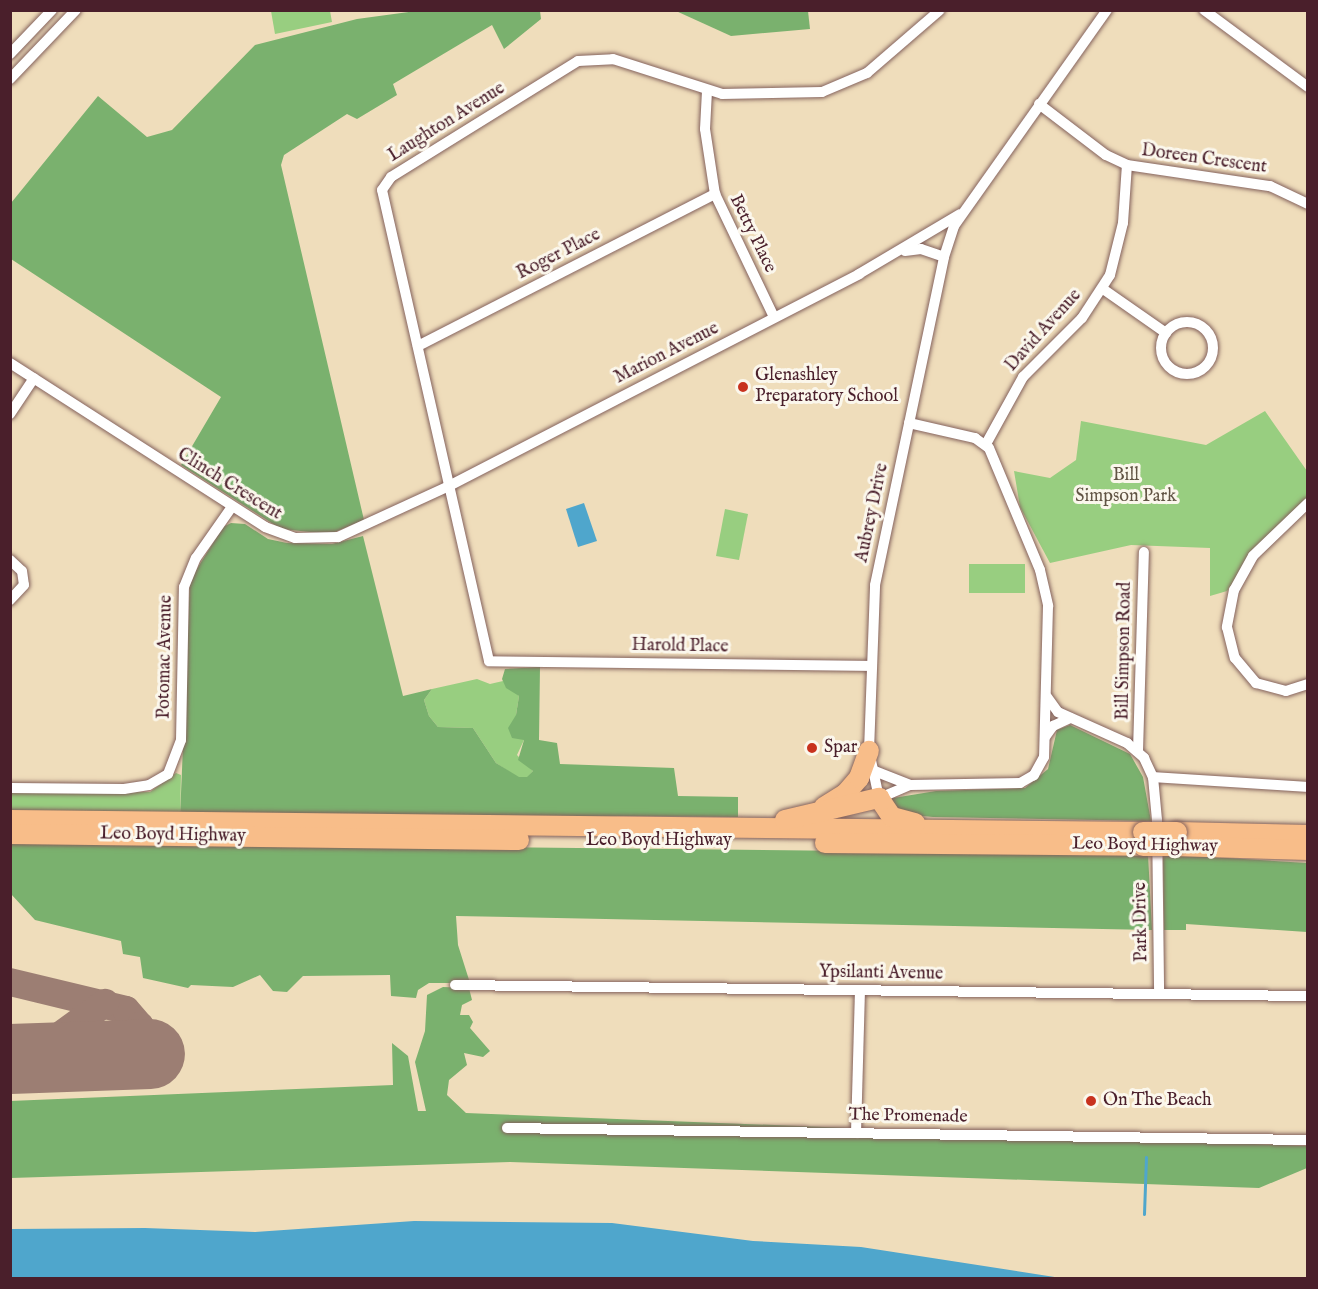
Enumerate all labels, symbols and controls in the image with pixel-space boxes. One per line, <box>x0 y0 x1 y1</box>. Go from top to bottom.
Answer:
street label: Laughton Avenue <box>385 78 509 168</box>
street label: Doreen Crescent <box>1140 141 1268 179</box>
street label: Betty Place <box>724 191 780 277</box>
street label: Roger Place <box>514 225 604 285</box>
street label: David Avenue <box>1001 285 1087 377</box>
street label: Marion Avenue <box>611 318 723 390</box>
place label: Glenashley Preparatory School <box>755 366 898 409</box>
marker: Glenashley Preparatory School <box>736 380 750 394</box>
street label: Clinch Crescent <box>173 444 285 526</box>
street label: Aubrey Drive <box>852 462 894 564</box>
park label: Bill Simpson Park <box>1075 466 1177 508</box>
street label: Bill Simpson Road <box>1113 582 1137 720</box>
street label: Potomac Avenue <box>154 595 178 719</box>
street label: Harold Place <box>631 635 729 659</box>
place label: Spar <box>824 737 857 759</box>
marker: Spar <box>805 741 819 755</box>
street label: Leo Boyd Highway <box>100 824 246 848</box>
street label: Leo Boyd Highway <box>586 830 732 852</box>
street label: Leo Boyd Highway <box>1072 834 1218 858</box>
street label: Park Drive <box>1131 882 1153 962</box>
street label: Ypsilanti Avenue <box>819 962 943 986</box>
place label: On The Beach <box>1103 1090 1212 1112</box>
marker: On The Beach <box>1084 1094 1098 1108</box>
street label: The Promenade <box>848 1105 968 1129</box>

